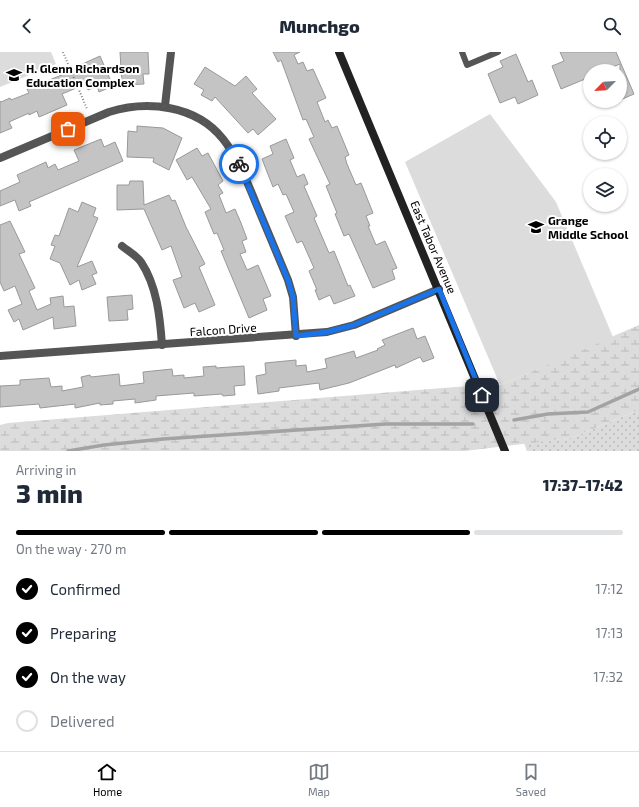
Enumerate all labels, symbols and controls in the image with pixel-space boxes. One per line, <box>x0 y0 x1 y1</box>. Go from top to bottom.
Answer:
icon: back <box>16 15 38 37</box>
text: Munchgo <box>279 15 360 37</box>
icon: search <box>601 15 623 37</box>
place label: H. Glenn Richardson Education Complex <box>26 61 139 89</box>
north arrow <box>583 64 627 108</box>
map controls <box>583 64 627 212</box>
school or university icon: H. Glenn Richardson Education Complex <box>5 66 23 84</box>
pin <box>51 112 85 146</box>
button: locate <box>583 116 627 160</box>
icon: bag <box>57 118 79 140</box>
courier <box>219 144 259 184</box>
icon: bike <box>228 153 250 175</box>
button: layers <box>583 168 627 212</box>
street label: East Tabor Avenue <box>408 198 460 296</box>
place label: Grange Middle School <box>548 213 628 241</box>
school or university icon: Grange Middle School <box>527 218 545 236</box>
street label: Falcon Drive <box>189 320 257 338</box>
pin <box>465 378 499 412</box>
icon: home <box>471 384 493 406</box>
text: Arriving in <box>16 462 76 478</box>
text: 17:37–17:42 <box>543 476 623 494</box>
text: 3 min <box>16 477 83 508</box>
text: On the way · 270 m <box>16 541 126 557</box>
icon: check <box>16 578 38 600</box>
text: Confirmed <box>50 580 121 598</box>
text: 17:12 <box>596 581 623 597</box>
icon: check <box>16 622 38 644</box>
text: Preparing <box>50 624 116 642</box>
text: 17:13 <box>596 625 623 641</box>
icon: check <box>16 666 38 688</box>
text: On the way <box>50 668 126 686</box>
text: 17:32 <box>594 669 623 685</box>
text: Delivered <box>50 712 115 730</box>
tab: Home <box>93 761 122 798</box>
tab: Map <box>308 761 330 798</box>
tab: Saved <box>516 761 546 798</box>

